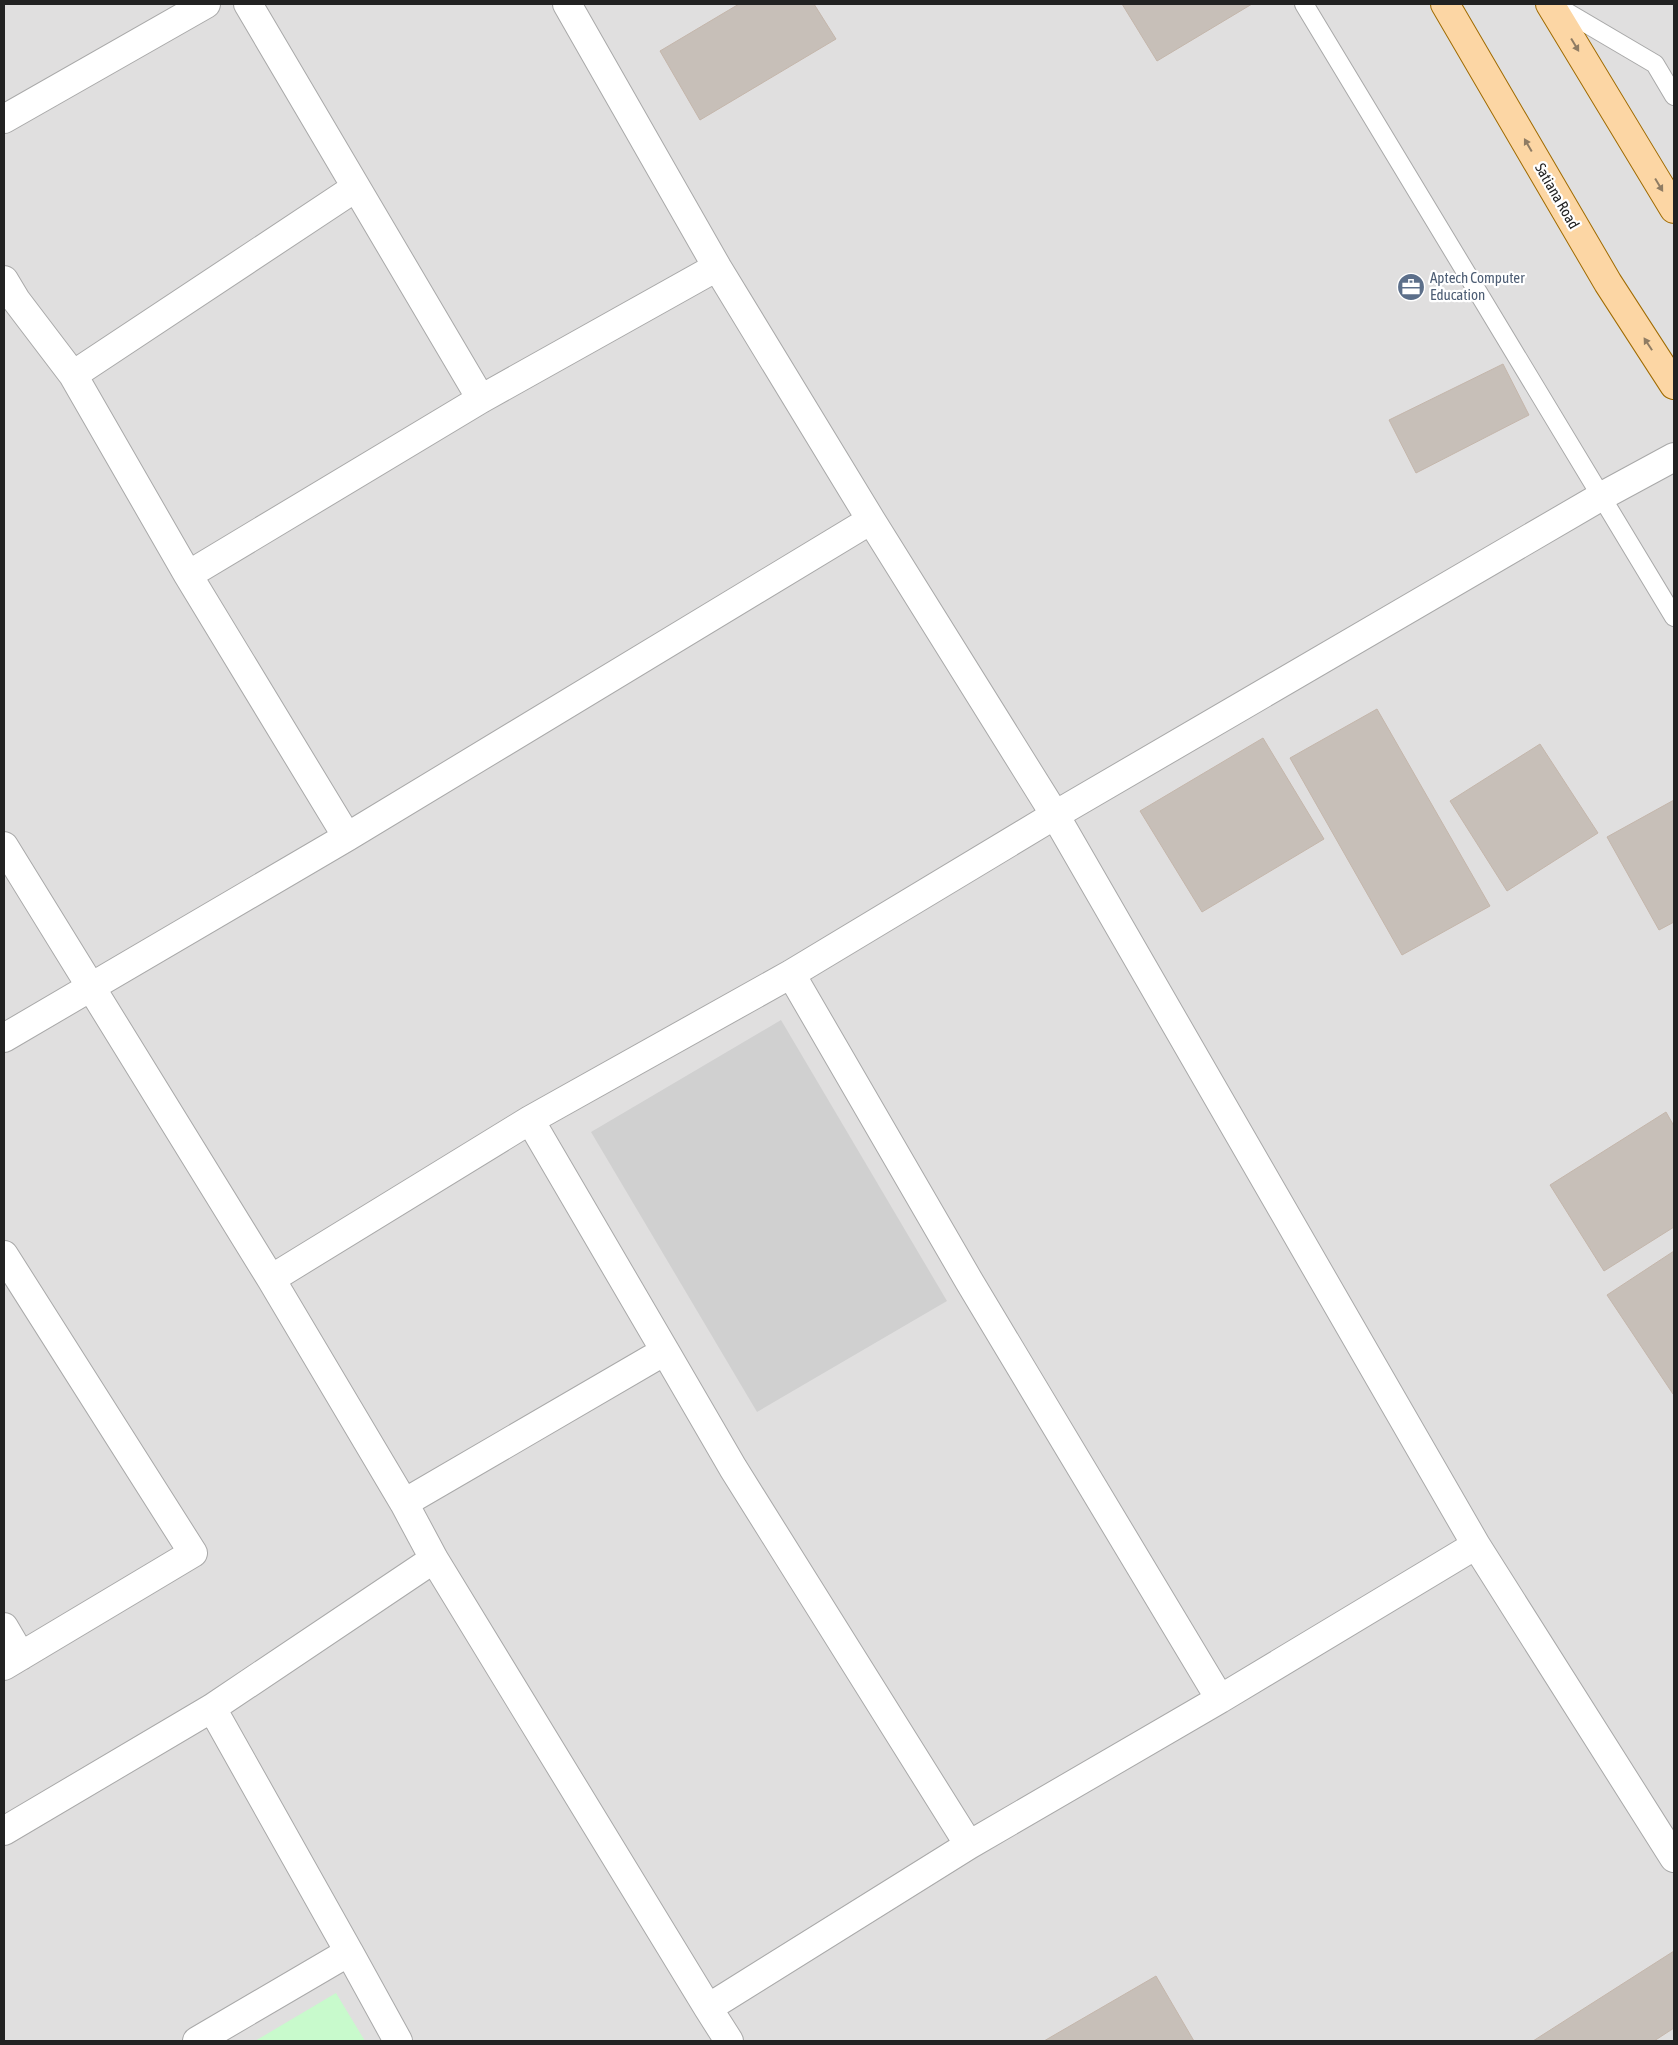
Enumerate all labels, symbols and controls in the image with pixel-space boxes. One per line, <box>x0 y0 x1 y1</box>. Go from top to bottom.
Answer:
one-way arrow <box>1571 39 1580 52</box>
one-way arrow <box>1523 139 1532 152</box>
street label: Satiana Road <box>1532 160 1583 232</box>
one-way arrow <box>1655 178 1664 191</box>
place label: Aptech Computer Education <box>1430 269 1525 303</box>
office icon: Aptech Computer Education <box>1396 272 1426 302</box>
one-way arrow <box>1643 338 1653 351</box>

